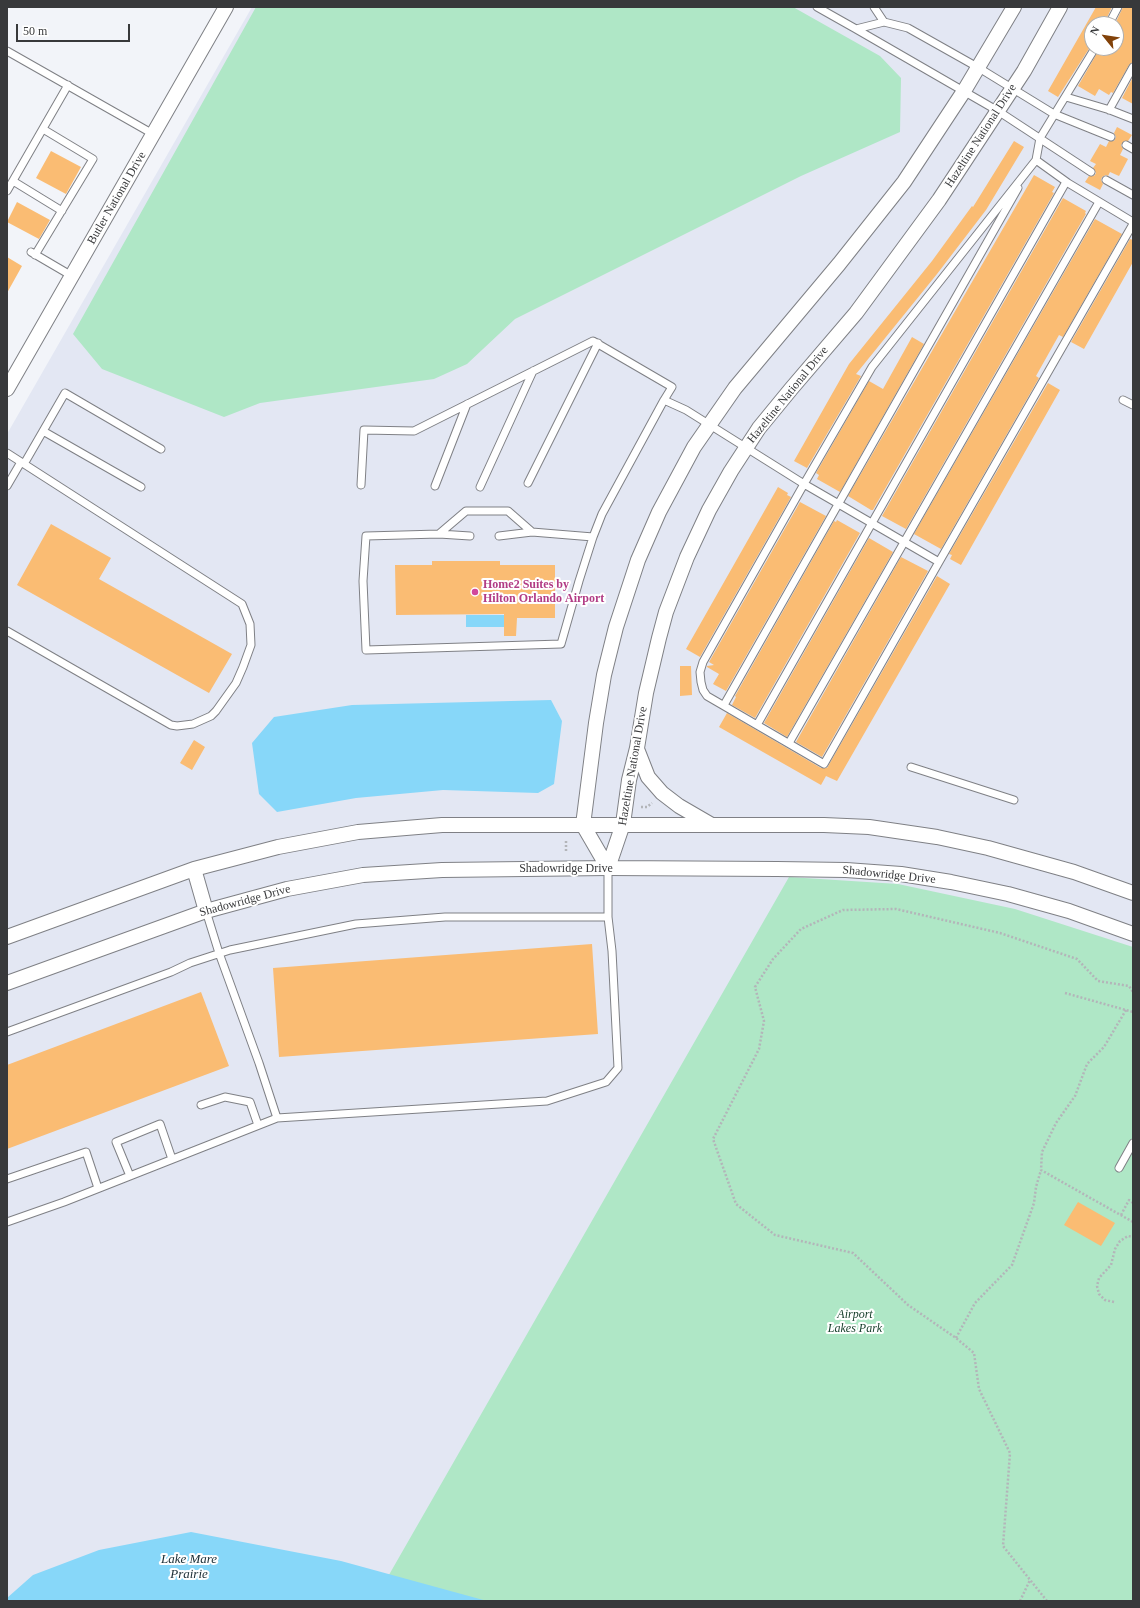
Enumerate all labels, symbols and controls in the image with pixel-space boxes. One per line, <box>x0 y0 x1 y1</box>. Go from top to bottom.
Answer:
scale bar <box>18 16 132 42</box>
north arrow <box>1084 16 1124 56</box>
text: 50 m <box>23 24 47 38</box>
text: N <box>1087 24 1102 37</box>
street label: Hazeltine National Drive <box>942 82 1020 190</box>
street label: Butler National Drive <box>85 149 149 247</box>
street label: Hazeltine National Drive <box>744 344 832 446</box>
place label: Home2 Suites by Hilton Orlando Airport <box>483 578 604 606</box>
marker: Home2 Suites by Hilton Orlando Airport <box>470 587 480 597</box>
street label: Hazeltine National Drive <box>615 705 651 827</box>
street label: Shadowridge Drive <box>519 862 613 876</box>
street label: Shadowridge Drive <box>842 863 936 887</box>
street label: Shadowridge Drive <box>198 882 292 920</box>
park label: Airport Lakes Park <box>828 1308 882 1336</box>
water label: Lake Mare Prairie <box>161 1552 217 1583</box>

